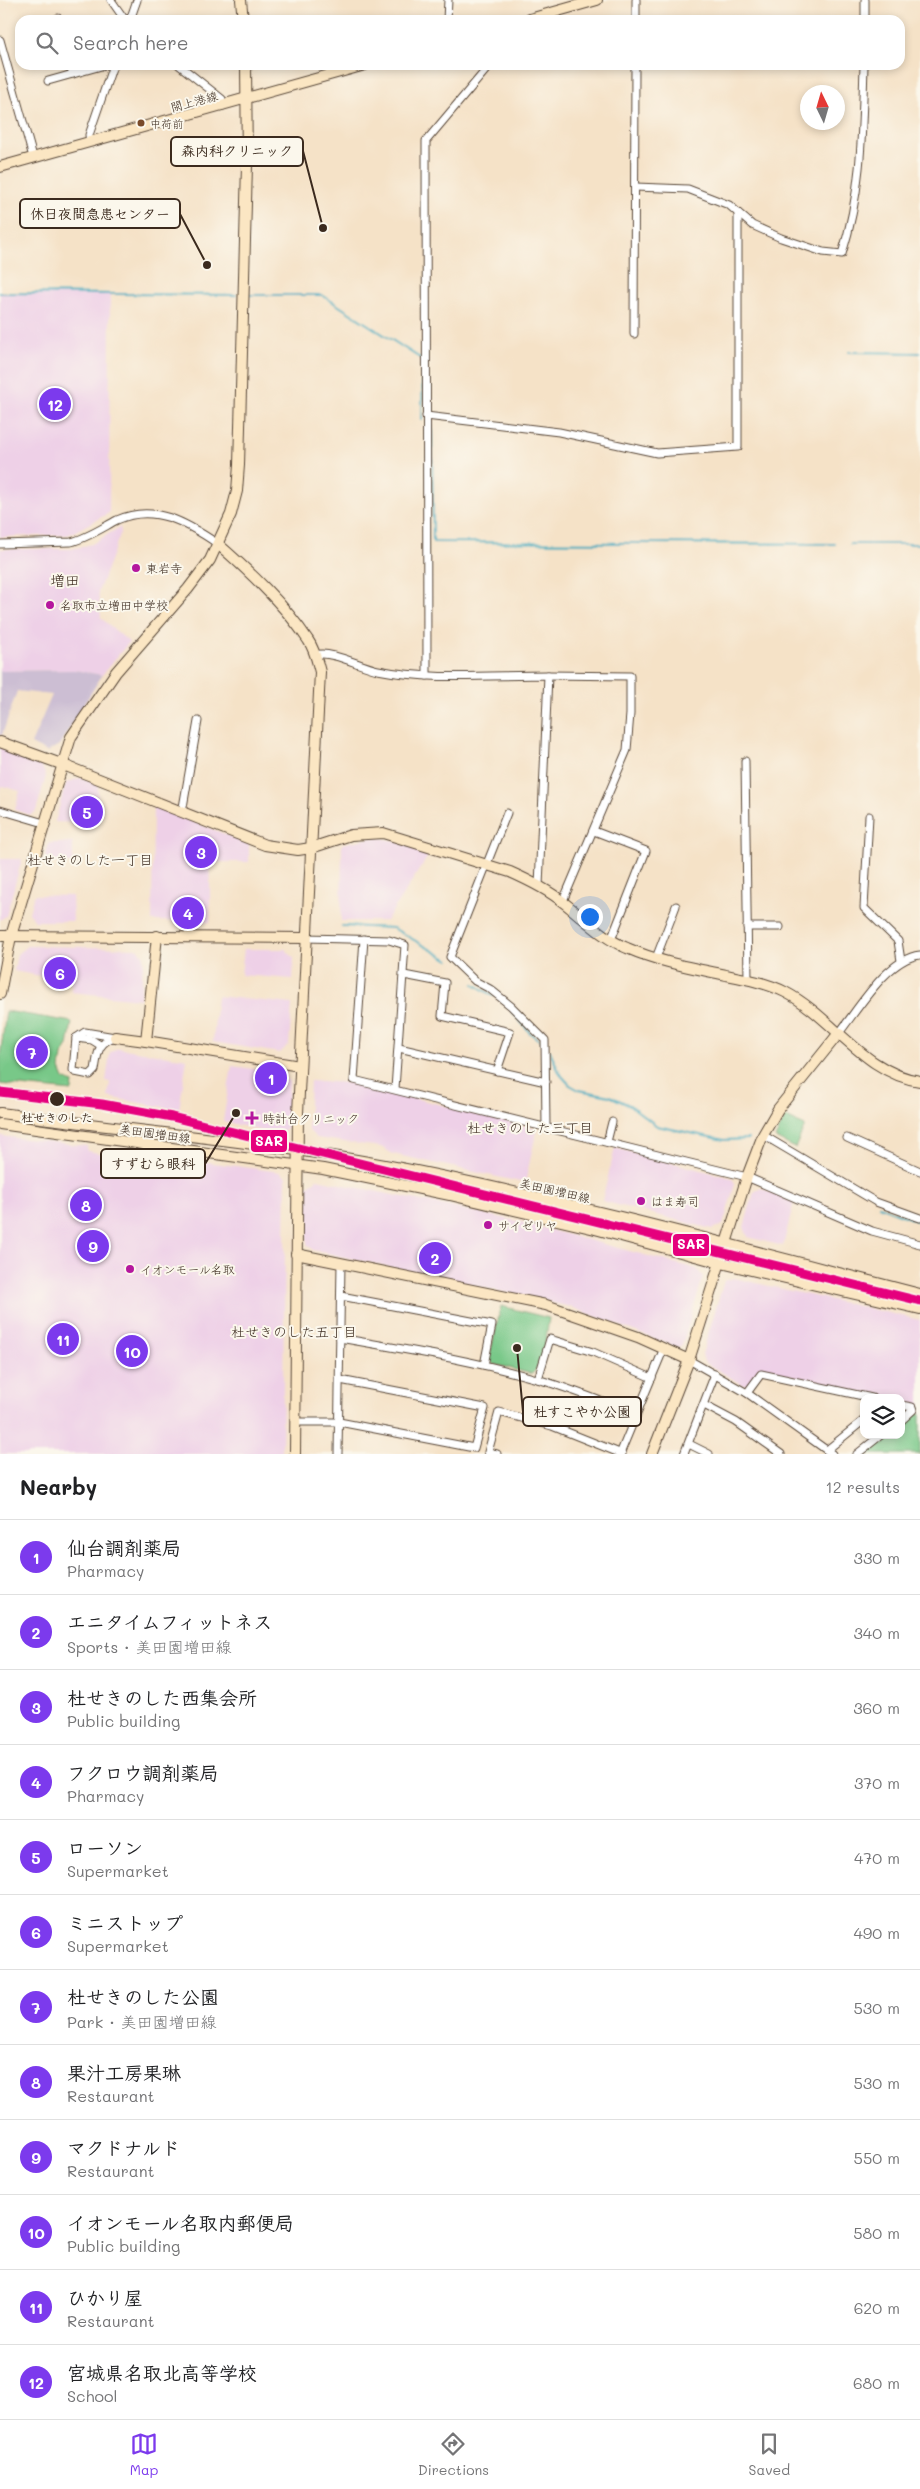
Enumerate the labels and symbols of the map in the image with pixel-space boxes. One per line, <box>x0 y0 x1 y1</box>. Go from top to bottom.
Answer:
north arrow <box>800 85 845 130</box>
street label: 閖上港線 <box>169 87 219 115</box>
place label: 中荷前 <box>150 116 183 131</box>
marker: 中荷前 <box>136 118 146 128</box>
callout: 森内科クリニック <box>171 137 303 166</box>
text: 森内科クリニック <box>181 141 293 160</box>
callout: 休日夜間急患センター <box>20 199 180 228</box>
text: 休日夜間急患センター <box>30 204 170 223</box>
pin: 12 <box>39 385 71 423</box>
place label: 東岩寺 <box>146 560 182 576</box>
marker: 東岩寺 <box>130 562 142 574</box>
district label: 増田 <box>50 570 80 590</box>
place label: 名取市立増田中学校 <box>60 597 168 613</box>
marker: 名取市立増田中学校 <box>44 599 56 611</box>
pin: 5 <box>71 793 103 831</box>
pin: 3 <box>185 833 217 871</box>
district label: 杜せきのした一丁目 <box>27 850 153 869</box>
pin: 4 <box>172 894 204 932</box>
your location <box>577 904 603 930</box>
pin: 6 <box>44 954 76 992</box>
pin: 7 <box>16 1033 48 1071</box>
pin: 1 <box>255 1059 287 1097</box>
marker: 杜せきのした <box>48 1090 66 1108</box>
place label: 杜せきのした <box>21 1109 93 1125</box>
place label: 時計台クリニック <box>263 1110 359 1126</box>
marker: 時計台クリニック <box>245 1111 259 1125</box>
district label: 杜せきのした三丁目 <box>467 1118 593 1137</box>
street label: 美田園増田線 <box>118 1120 192 1146</box>
line badge: SAR <box>250 1129 288 1153</box>
text: SAR <box>255 1131 283 1150</box>
callout: すずむら眼科 <box>101 1149 205 1178</box>
text: すずむら眼科 <box>111 1154 196 1173</box>
street label: 美田園増田線 <box>518 1174 592 1206</box>
pin: 8 <box>70 1186 102 1224</box>
place label: はま寿司 <box>651 1193 699 1209</box>
marker: はま寿司 <box>635 1195 647 1207</box>
place label: サイゼリヤ <box>498 1217 557 1233</box>
marker: サイゼリヤ <box>482 1219 494 1231</box>
pin: 9 <box>77 1227 109 1265</box>
line badge: SAR <box>672 1233 710 1257</box>
text: SAR <box>677 1234 705 1253</box>
pin: 2 <box>419 1239 451 1277</box>
place label: イオンモール名取 <box>140 1261 235 1277</box>
marker: イオンモール名取 <box>124 1263 136 1275</box>
pin: 11 <box>47 1320 79 1358</box>
district label: 杜せきのした五丁目 <box>231 1322 357 1341</box>
pin: 10 <box>116 1332 148 1370</box>
callout: 杜すこやか公園 <box>523 1397 641 1426</box>
text: 杜すこやか公園 <box>533 1402 631 1421</box>

